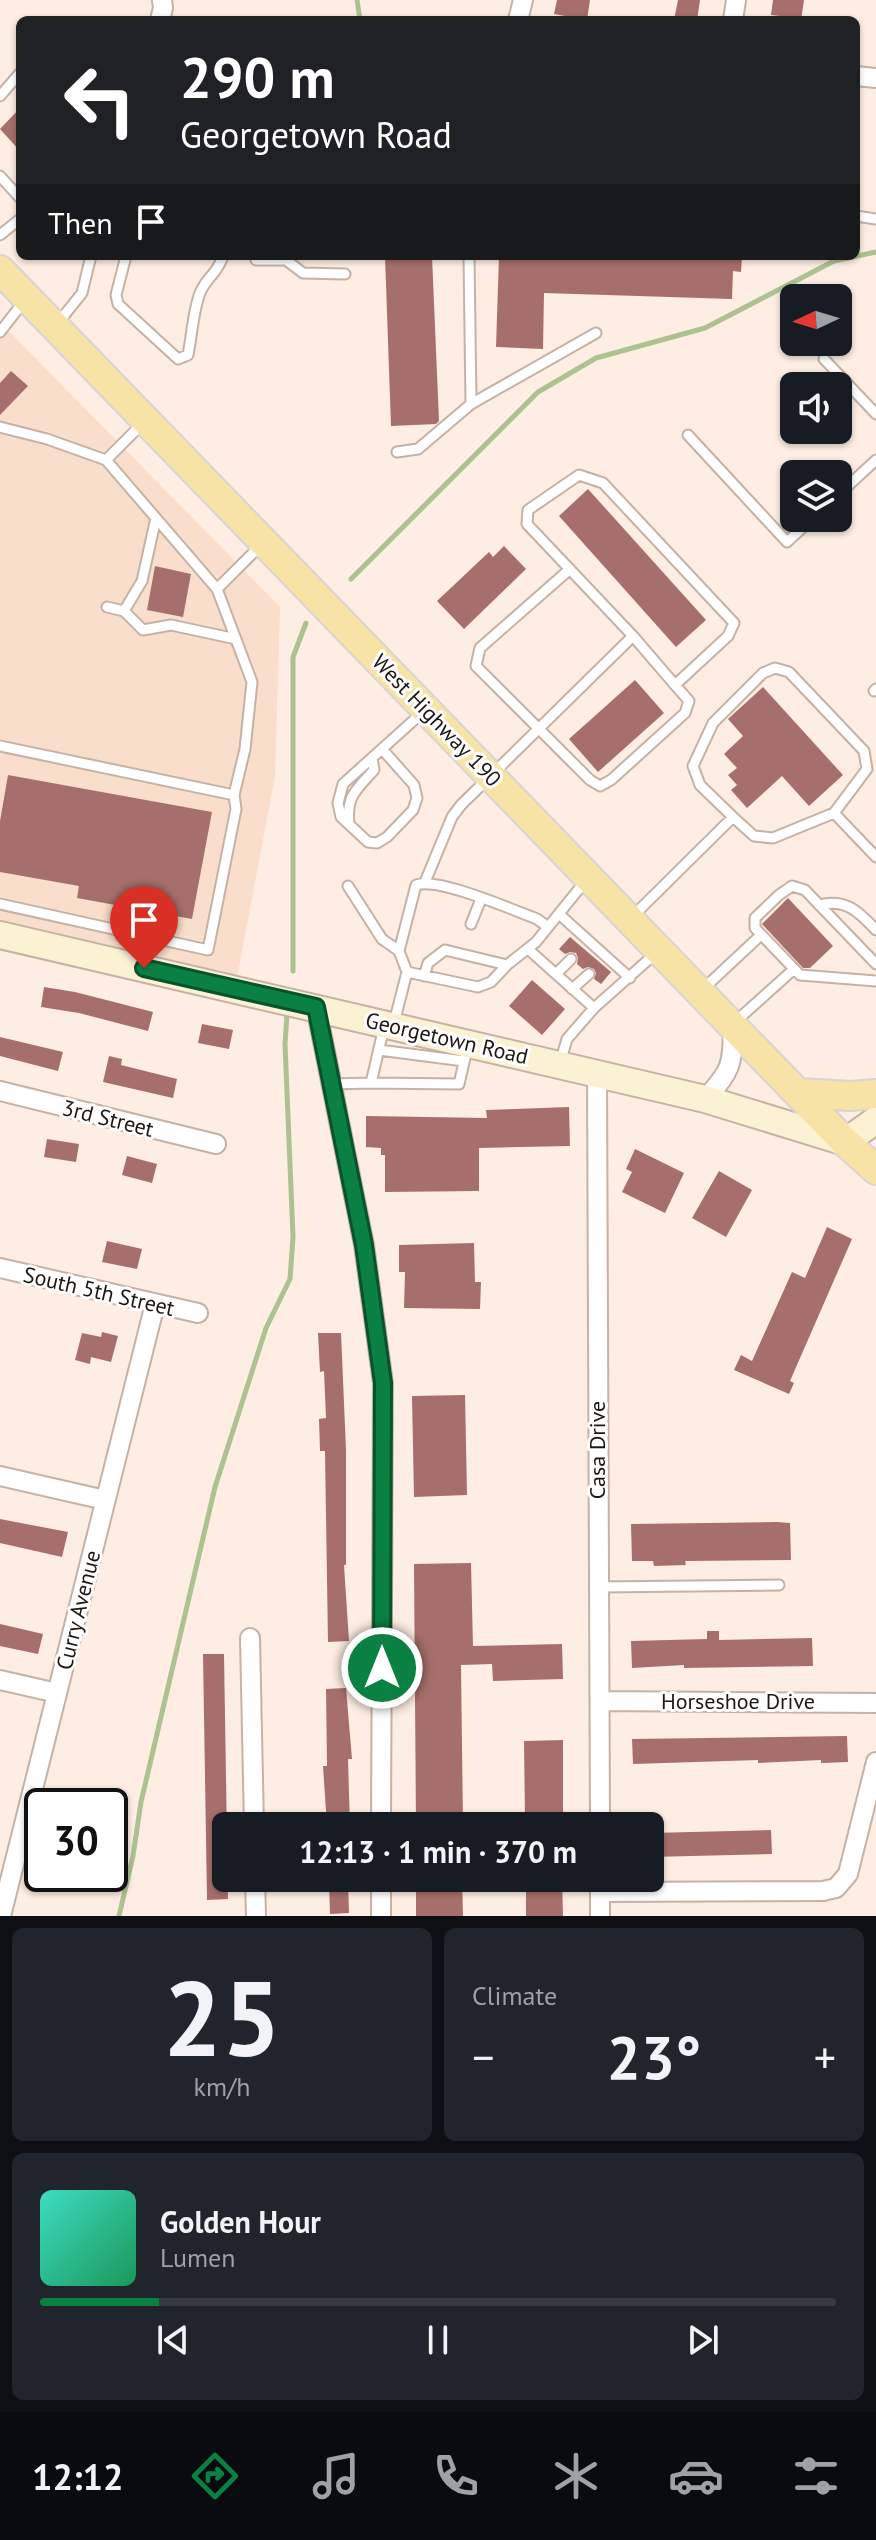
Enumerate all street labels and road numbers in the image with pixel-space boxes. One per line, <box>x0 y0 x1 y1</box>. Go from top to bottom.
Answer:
street label: West Highway 190 <box>366 648 508 792</box>
street label: Georgetown Road <box>363 1006 531 1070</box>
street label: 3rd Street <box>59 1093 157 1143</box>
street label: South 5th Street <box>21 1260 178 1322</box>
street label: Casa Drive <box>583 1401 611 1499</box>
street label: Curry Avenue <box>50 1547 106 1673</box>
street label: Horseshoe Drive <box>661 1687 815 1715</box>

